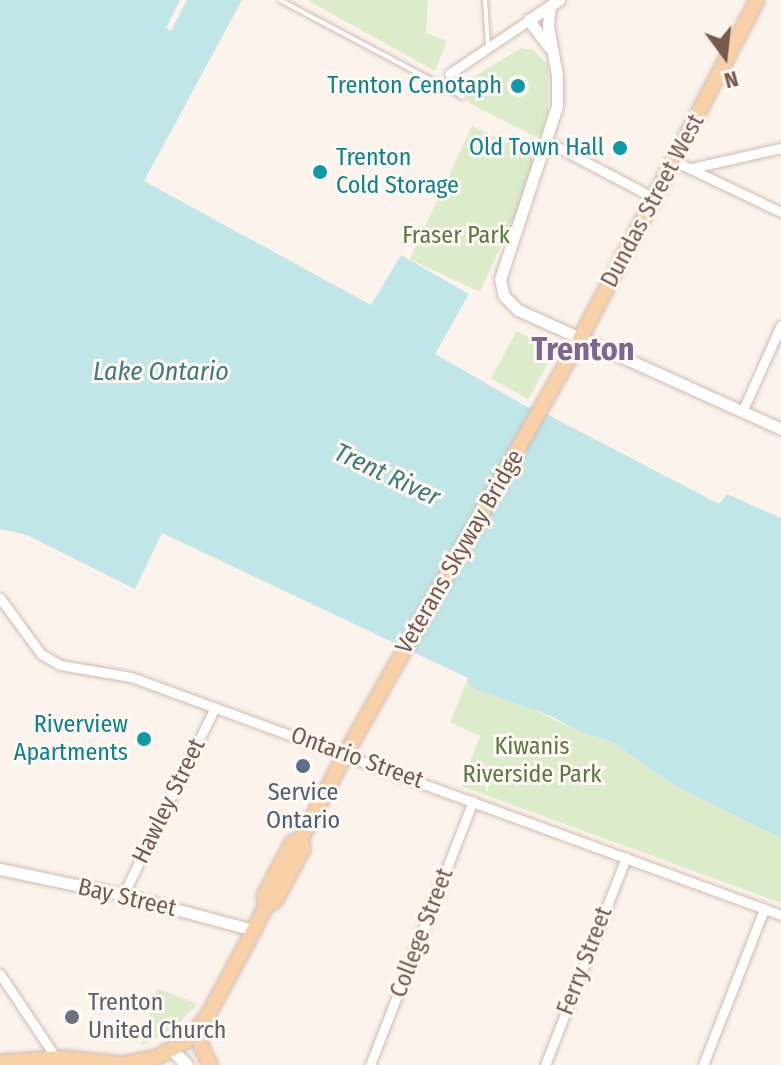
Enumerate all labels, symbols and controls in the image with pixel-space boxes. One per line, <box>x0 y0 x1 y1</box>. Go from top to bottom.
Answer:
north arrow <box>685 16 765 96</box>
text: N <box>721 65 741 94</box>
place label: Trenton Cenotaph <box>327 72 502 100</box>
marker: Trenton Cenotaph <box>509 77 527 95</box>
street label: Dundas Street West <box>595 110 711 292</box>
place label: Old Town Hall <box>469 134 604 162</box>
marker: Old Town Hall <box>611 139 629 157</box>
place label: Trenton Cold Storage <box>336 144 459 200</box>
marker: Trenton Cold Storage <box>311 163 329 181</box>
park label: Fraser Park <box>402 222 510 250</box>
district label: Trenton <box>531 330 635 368</box>
water label: Lake Ontario <box>93 356 229 388</box>
water label: Trent River <box>329 437 445 513</box>
street label: Veterans Skyway Bridge <box>390 445 530 659</box>
place label: Riverview Apartments <box>14 711 128 767</box>
street label: Ontario Street <box>287 721 427 795</box>
marker: Riverview Apartments <box>135 730 153 748</box>
park label: Kiwanis Riverside Park <box>463 733 601 789</box>
street label: Hawley Street <box>126 734 212 868</box>
marker: Service Ontario <box>294 757 312 775</box>
place label: Service Ontario <box>266 779 340 835</box>
street label: College Street <box>384 864 460 1002</box>
street label: Bay Street <box>75 873 179 923</box>
street label: Ferry Street <box>551 903 619 1019</box>
place label: Trenton United Church <box>88 989 226 1045</box>
marker: Trenton United Church <box>63 1008 81 1026</box>

